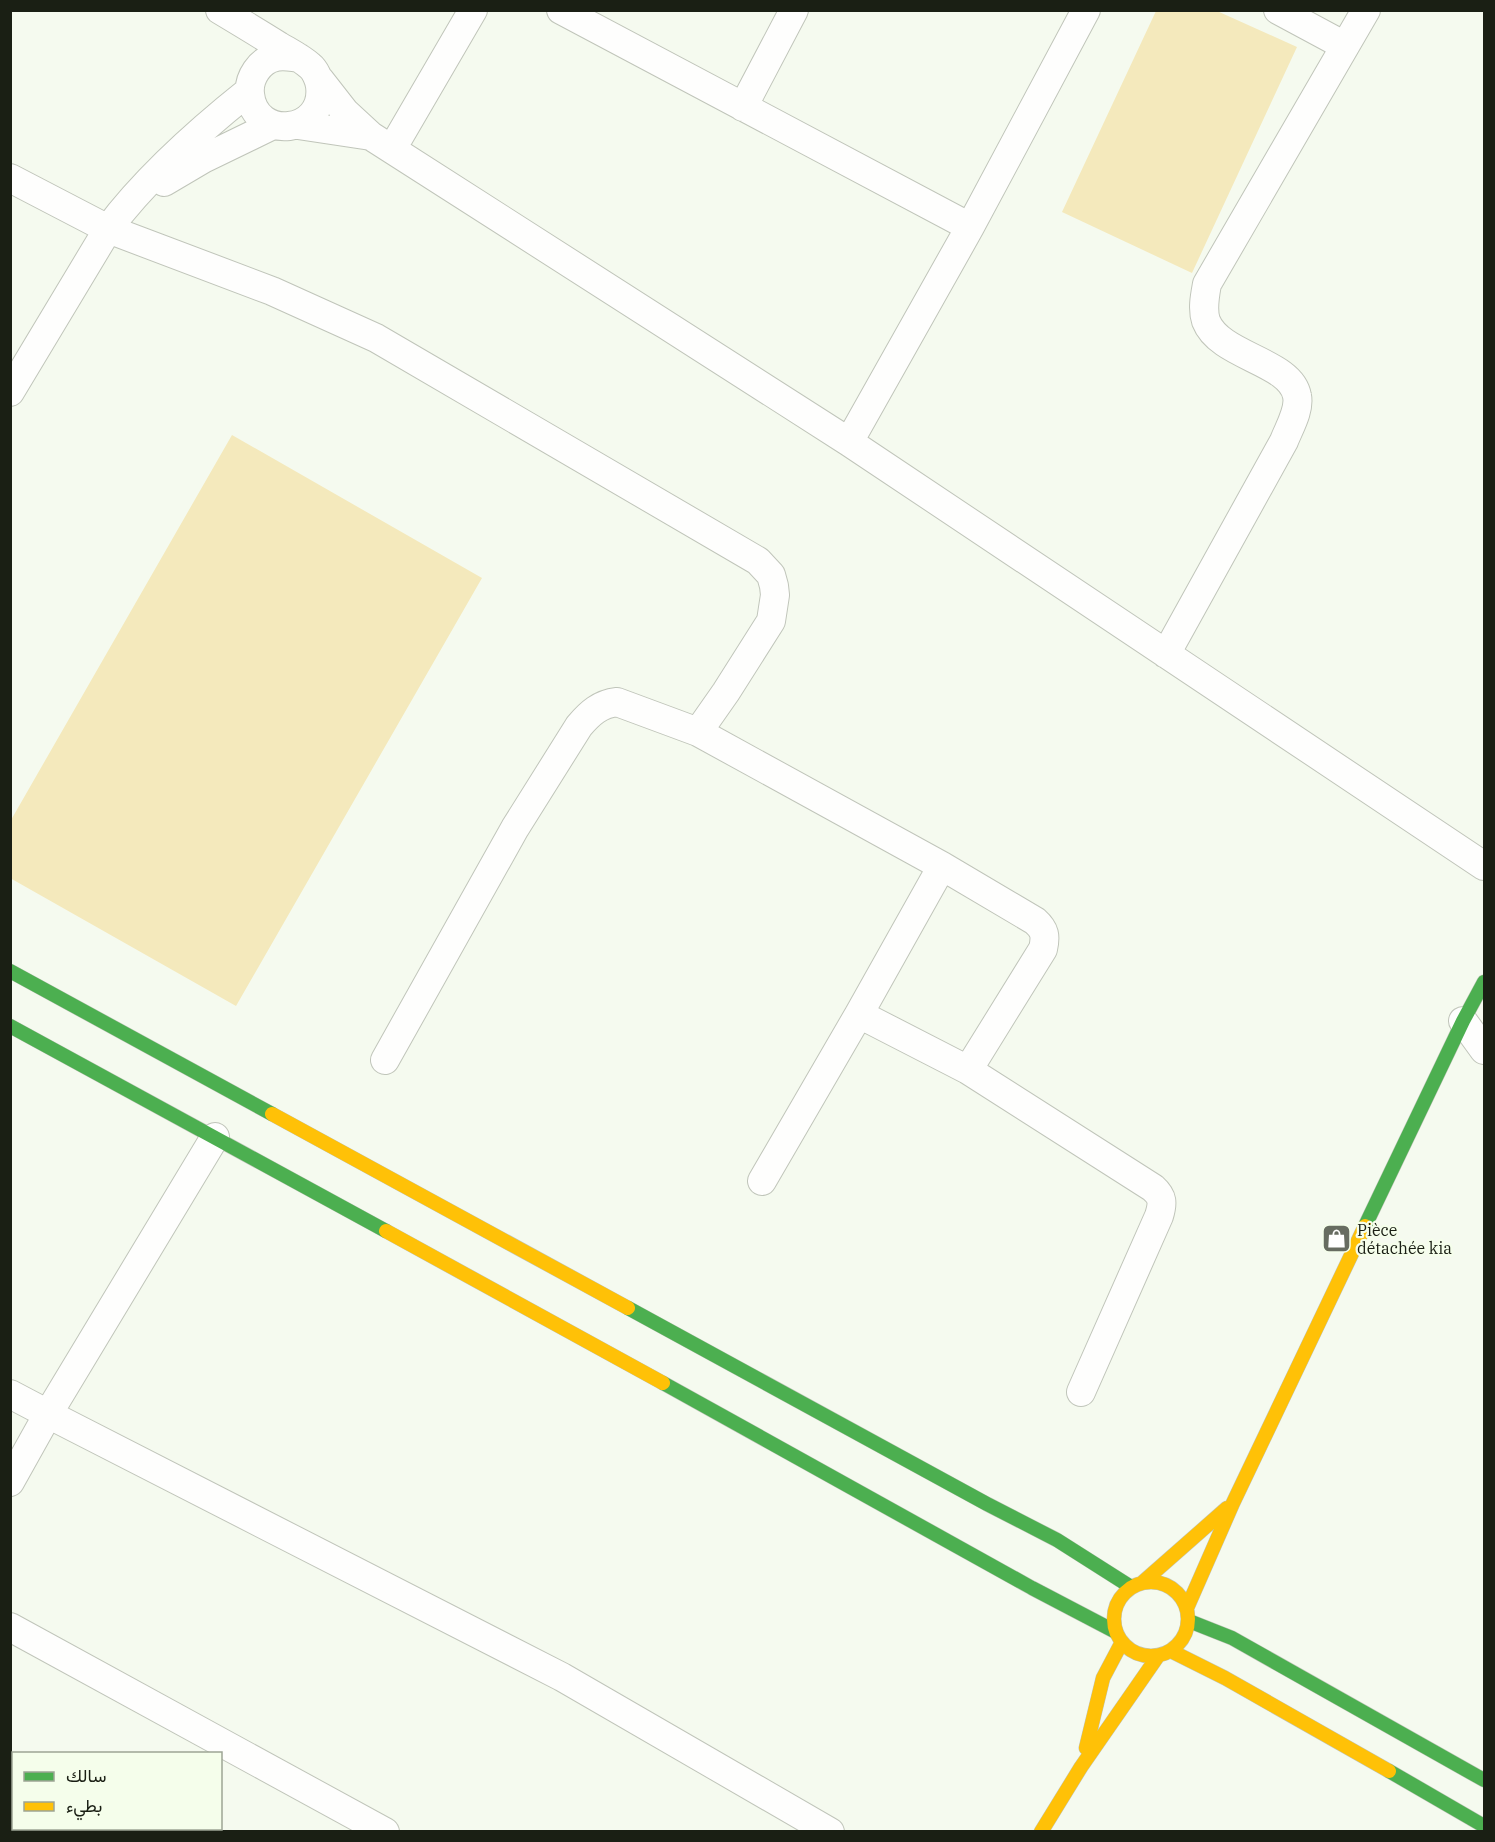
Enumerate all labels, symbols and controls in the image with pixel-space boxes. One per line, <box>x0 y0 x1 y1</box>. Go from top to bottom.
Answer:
place label: Pièce détachée kia <box>1357 1220 1452 1258</box>
shop icon: Pièce détachée kia <box>1320 1223 1352 1255</box>
legend <box>12 1752 222 1830</box>
text: سالك <box>66 1764 106 1787</box>
text: بطيء <box>66 1794 102 1821</box>

